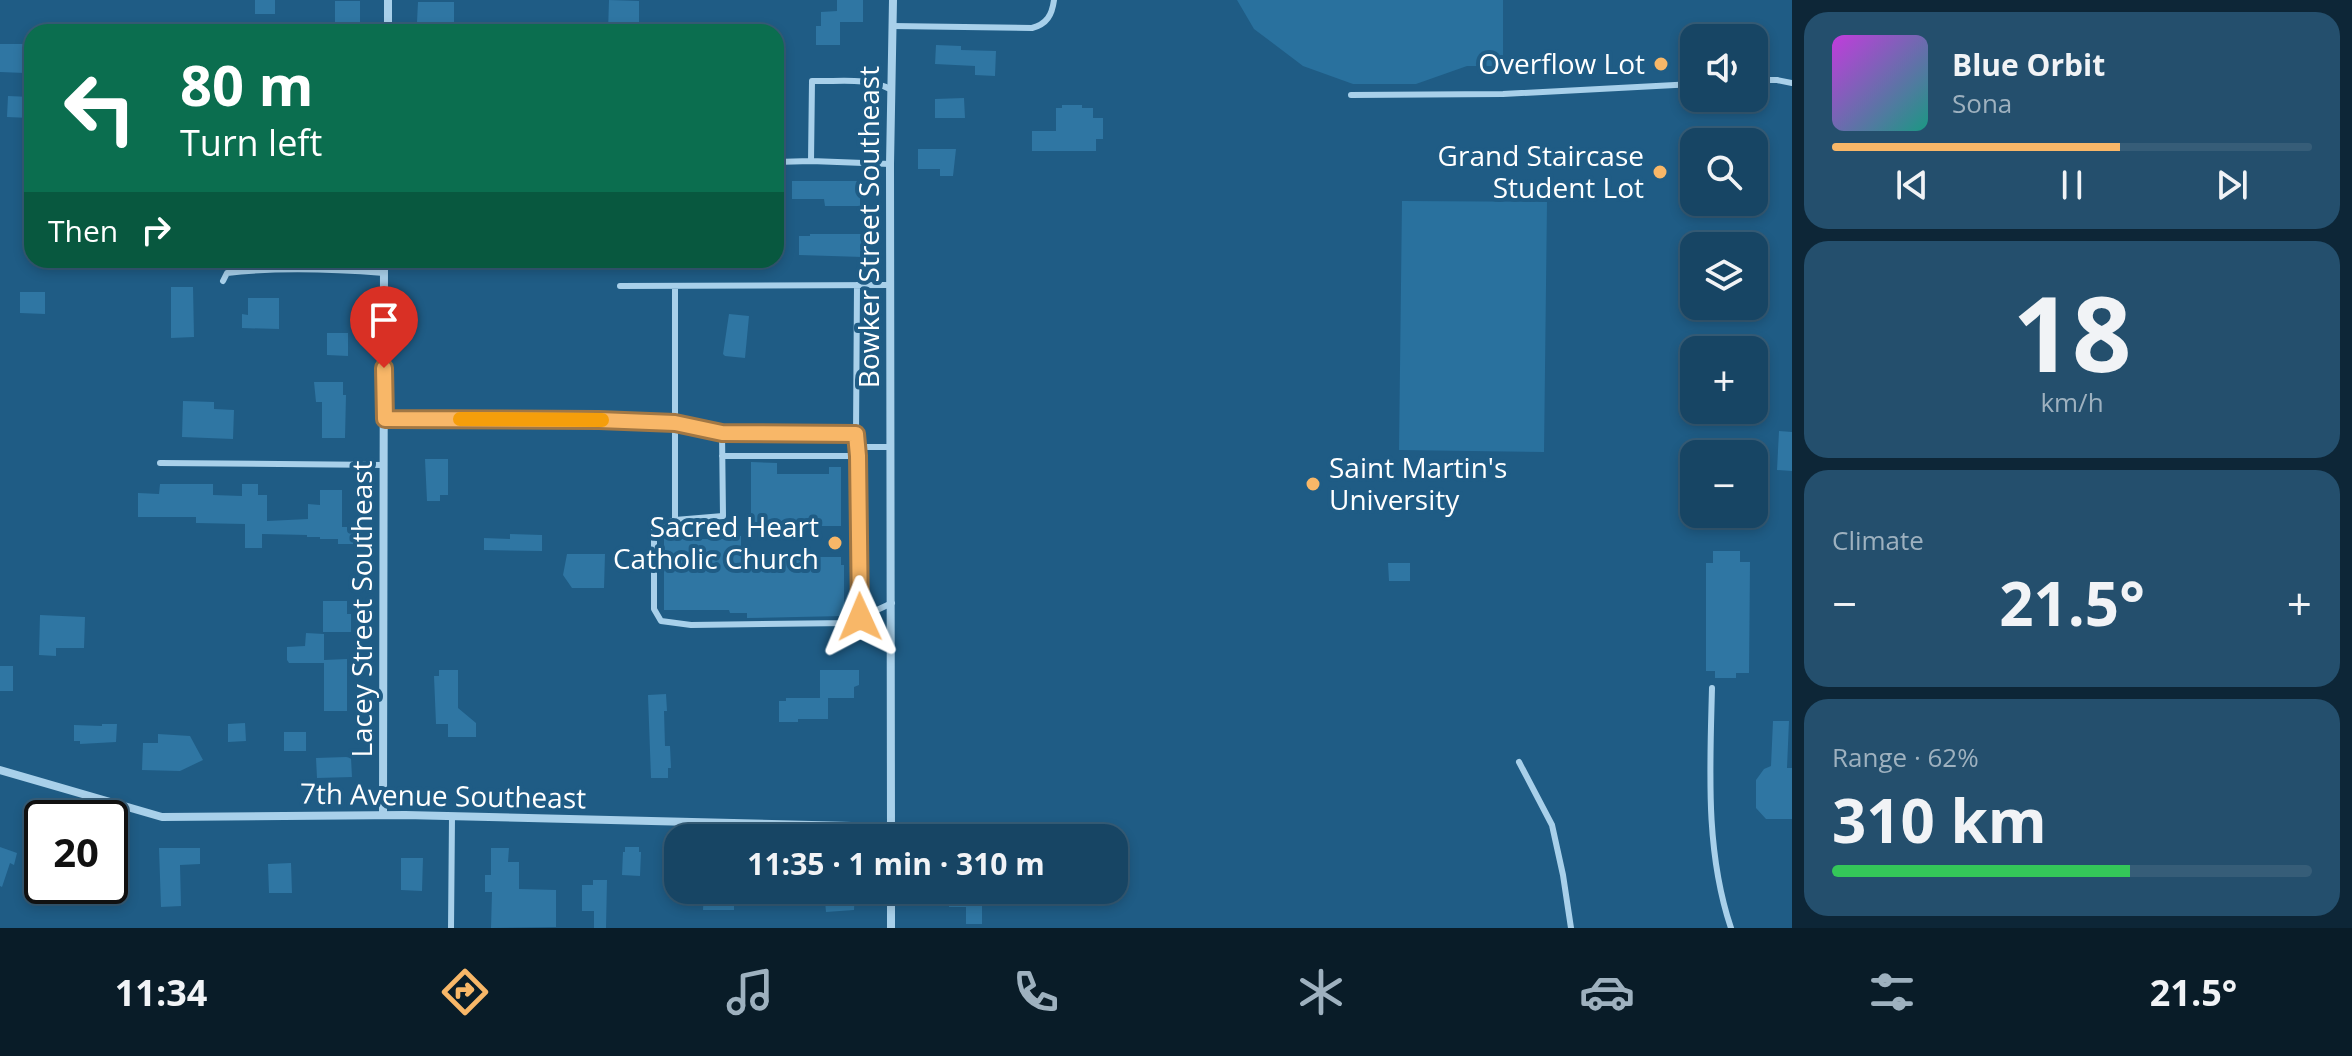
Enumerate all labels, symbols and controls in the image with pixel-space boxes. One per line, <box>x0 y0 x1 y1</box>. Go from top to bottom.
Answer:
map controls <box>1680 24 1768 528</box>
button: sound <box>1680 24 1768 112</box>
place label: Overflow Lot <box>1478 44 1645 82</box>
text: Blue Orbit <box>1952 44 2105 85</box>
text: 80 m <box>180 46 314 122</box>
marker: Overflow Lot <box>1652 55 1670 73</box>
icon: left <box>48 56 152 160</box>
street label: Bowker Street Southeast <box>849 66 887 388</box>
text: Sona <box>1952 85 2012 121</box>
text: Turn left <box>180 118 322 167</box>
button: search <box>1680 128 1768 216</box>
place label: Grand Staircase Student Lot <box>1438 136 1644 206</box>
marker: Grand Staircase Student Lot <box>1651 163 1669 181</box>
icon: previous <box>1890 163 1934 207</box>
icon: pause <box>2050 163 2094 207</box>
icon: next <box>2210 163 2254 207</box>
icon: right <box>134 208 178 252</box>
text: Then <box>48 210 118 251</box>
button: layers <box>1680 232 1768 320</box>
text: 18 <box>2013 261 2131 402</box>
pin <box>350 286 418 368</box>
icon: arrive <box>362 298 406 342</box>
button: + <box>1680 336 1768 424</box>
text: km/h <box>2040 384 2104 420</box>
button: − <box>1680 440 1768 528</box>
place label: Saint Martin's University <box>1329 448 1507 518</box>
street label: Lacey Street Southeast <box>342 460 380 758</box>
marker: Saint Martin's University <box>1304 475 1322 493</box>
place label: Sacred Heart Catholic Church <box>613 507 819 577</box>
text: Climate <box>1832 522 1924 558</box>
marker: Sacred Heart Catholic Church <box>826 534 844 552</box>
text: 21.5° <box>1999 562 2145 644</box>
text: − <box>1832 573 1857 633</box>
text: + <box>2287 573 2312 633</box>
position arrow <box>818 575 902 659</box>
text: Range · 62% <box>1832 739 1979 775</box>
street label: 7th Avenue Southeast <box>300 774 586 816</box>
text: 310 km <box>1832 779 2047 861</box>
speed limit sign: 20 <box>24 800 128 904</box>
text: 11:35 · 1 min · 310 m <box>747 843 1045 884</box>
icon: directions <box>437 964 493 1020</box>
icon: music <box>722 964 778 1020</box>
icon: phone <box>1008 964 1064 1020</box>
icon: climate <box>1293 964 1349 1020</box>
icon: car <box>1579 964 1635 1020</box>
icon: filters <box>1864 964 1920 1020</box>
text: 11:34 <box>115 968 207 1017</box>
text: 21.5° <box>2150 968 2237 1017</box>

